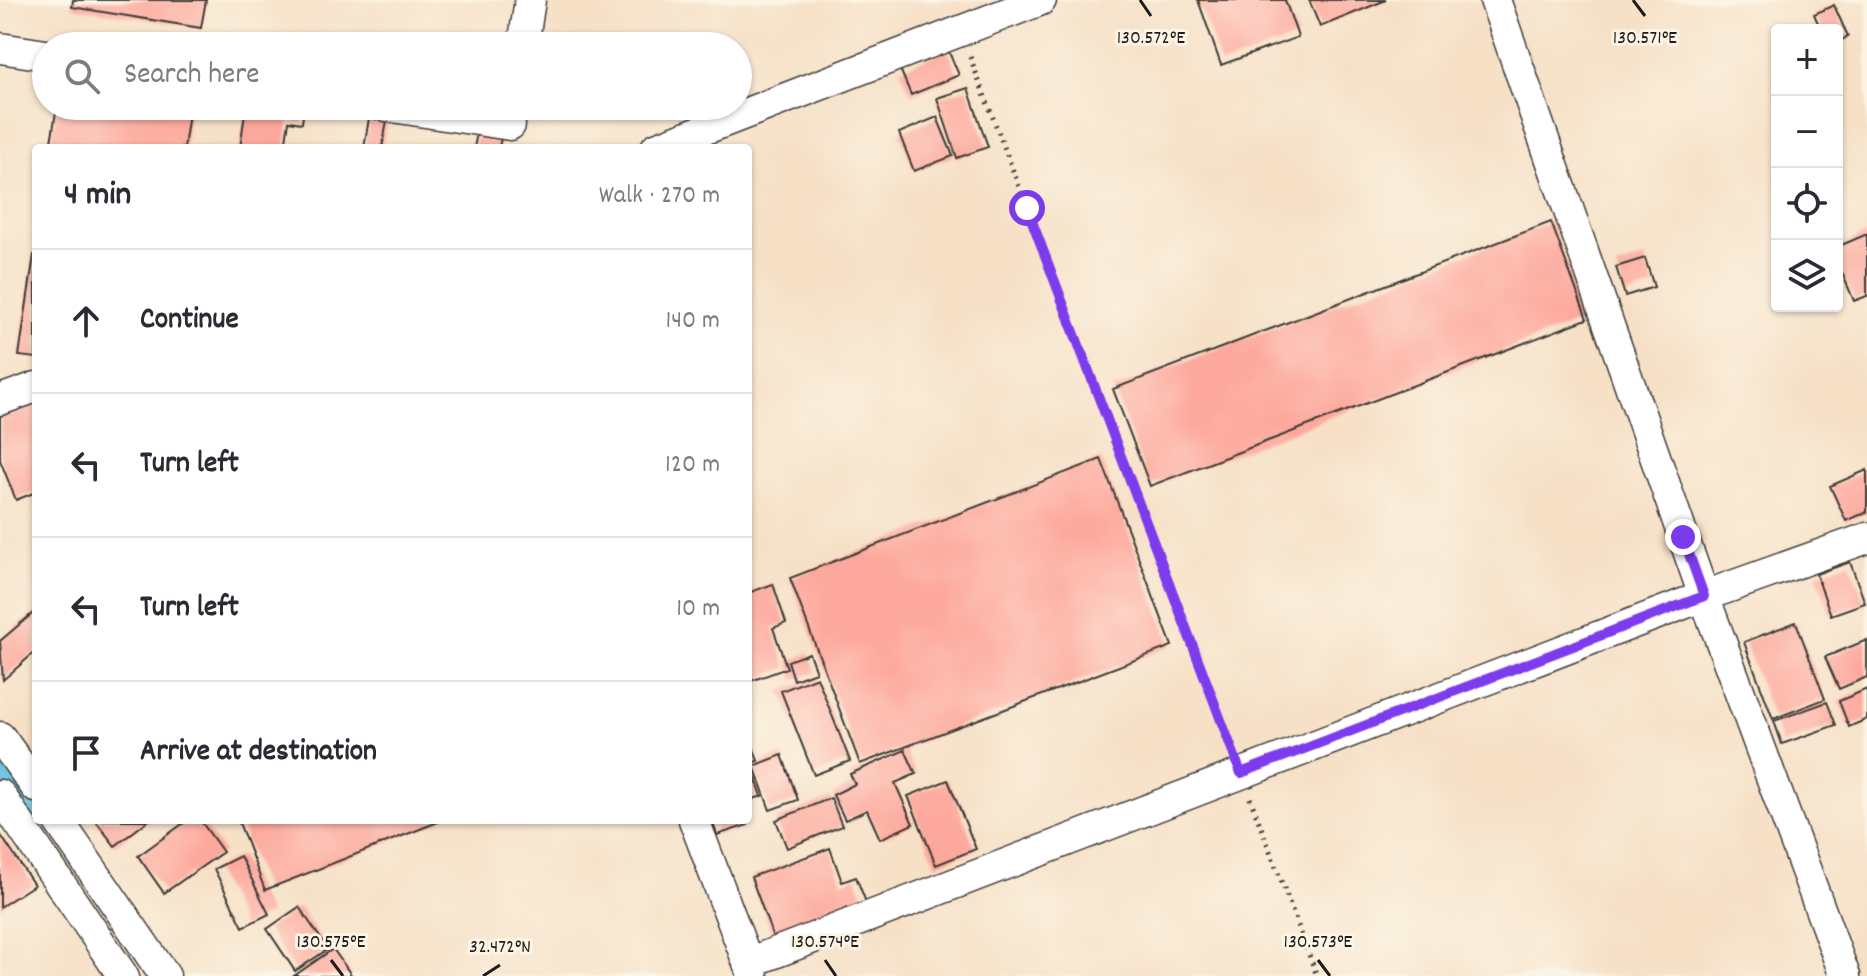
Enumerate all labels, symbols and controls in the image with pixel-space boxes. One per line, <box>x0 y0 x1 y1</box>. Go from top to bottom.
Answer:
map controls <box>1771 24 1843 312</box>
button: + <box>1771 24 1843 96</box>
text: 130.572°E <box>1117 25 1185 53</box>
text: 130.571°E <box>1613 25 1677 53</box>
search box <box>32 32 752 120</box>
icon: search <box>60 54 104 98</box>
text: Search here <box>124 55 260 98</box>
button: − <box>1771 96 1843 168</box>
button: locate <box>1771 168 1843 240</box>
text: 4 min <box>64 172 131 221</box>
text: Walk · 270 m <box>599 178 720 215</box>
route start <box>1009 190 1045 226</box>
button: layers <box>1771 240 1843 312</box>
icon: ahead <box>64 299 108 343</box>
text: Continue <box>140 300 239 343</box>
text: 140 m <box>666 303 720 340</box>
icon: left <box>64 443 108 487</box>
text: Turn left <box>140 444 239 487</box>
text: 120 m <box>665 447 720 484</box>
route end <box>1665 519 1701 555</box>
icon: left <box>64 587 108 631</box>
text: Turn left <box>140 588 239 631</box>
text: 10 m <box>676 591 720 628</box>
icon: arrive <box>64 731 108 775</box>
text: Arrive at destination <box>140 732 377 775</box>
text: 130.575°E <box>296 929 366 957</box>
text: 130.574°E <box>791 929 859 957</box>
text: 130.573°E <box>1284 929 1352 957</box>
text: 32.472°N <box>469 934 531 962</box>

